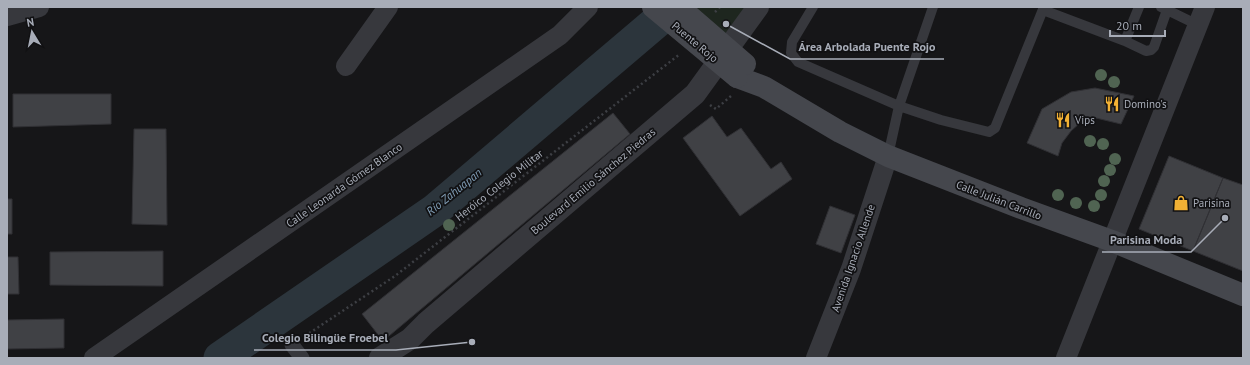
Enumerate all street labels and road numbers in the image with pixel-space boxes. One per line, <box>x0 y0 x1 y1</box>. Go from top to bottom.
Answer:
street label: Puente Rojo <box>669 19 721 65</box>
street label: Boulevard Emilio Sánchez Piedras <box>528 124 659 237</box>
street label: Calle Leonarda Gómez Blanco <box>283 139 405 231</box>
street label: Heróico Colegio Militar <box>452 146 546 224</box>
street label: Calle Julián Carrillo <box>954 177 1044 223</box>
street label: Avenida Ignacio Allende <box>828 202 878 314</box>

